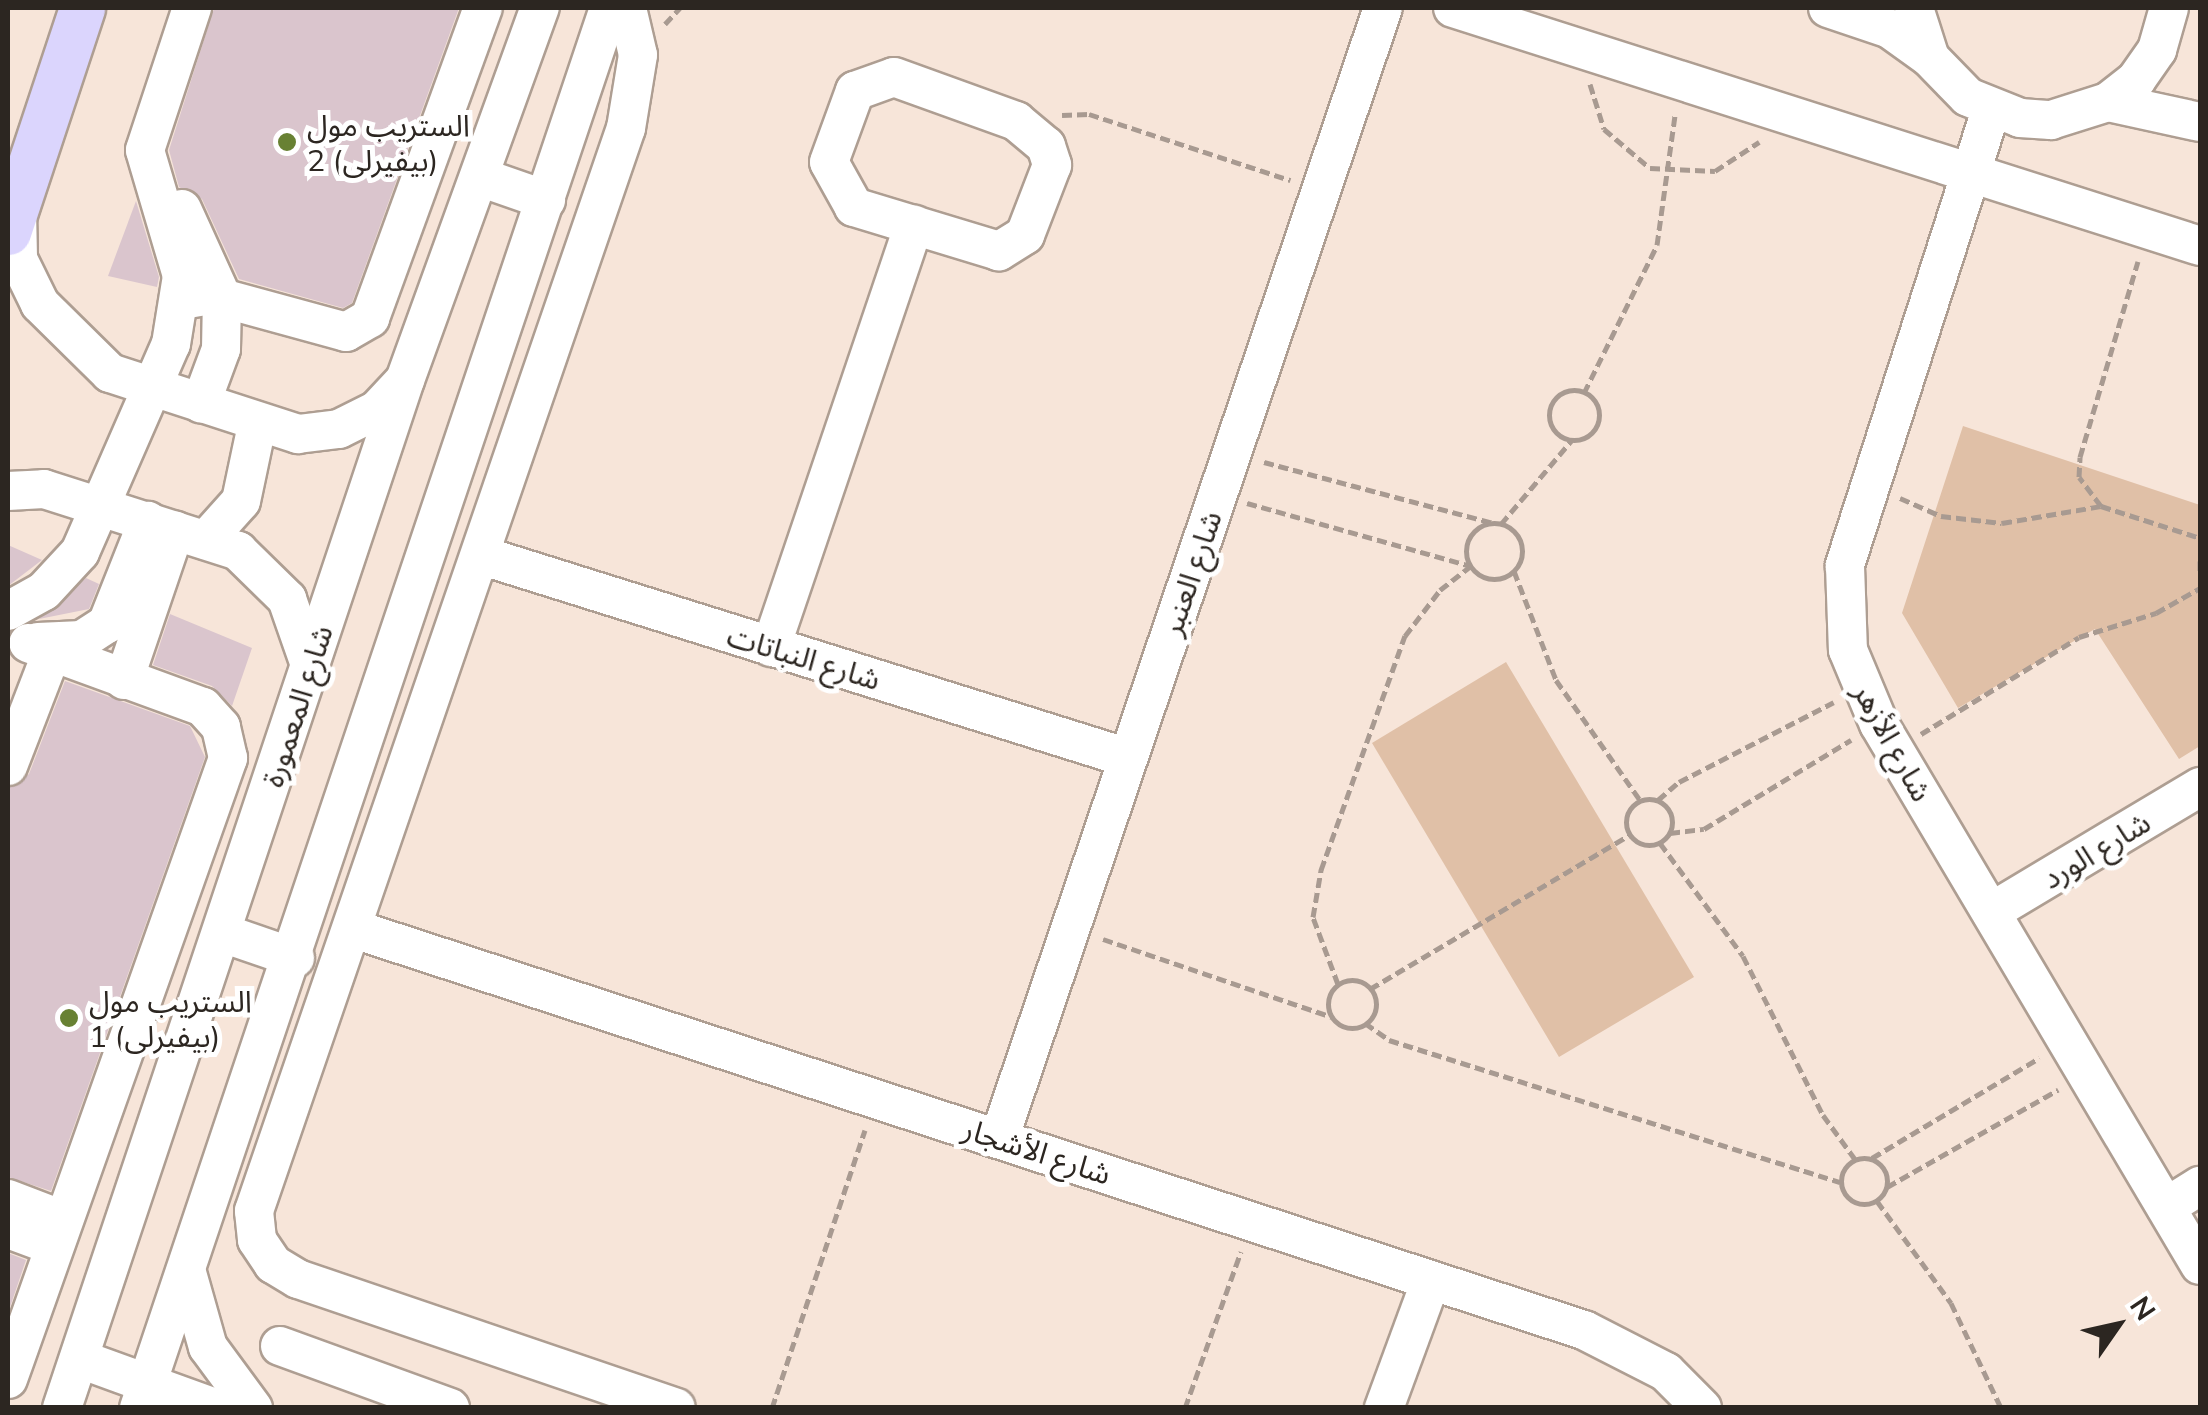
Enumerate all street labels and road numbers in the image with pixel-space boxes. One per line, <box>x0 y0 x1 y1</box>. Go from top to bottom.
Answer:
street label: شارع العنبر <box>1153 506 1229 640</box>
street label: شارع النباتات <box>723 617 885 697</box>
street label: شارع المعمورة <box>254 621 340 791</box>
street label: شارع الأزهر <box>1846 677 1940 807</box>
street label: شارع الورد <box>2035 804 2157 896</box>
street label: شارع الأشجار <box>959 1110 1115 1192</box>

